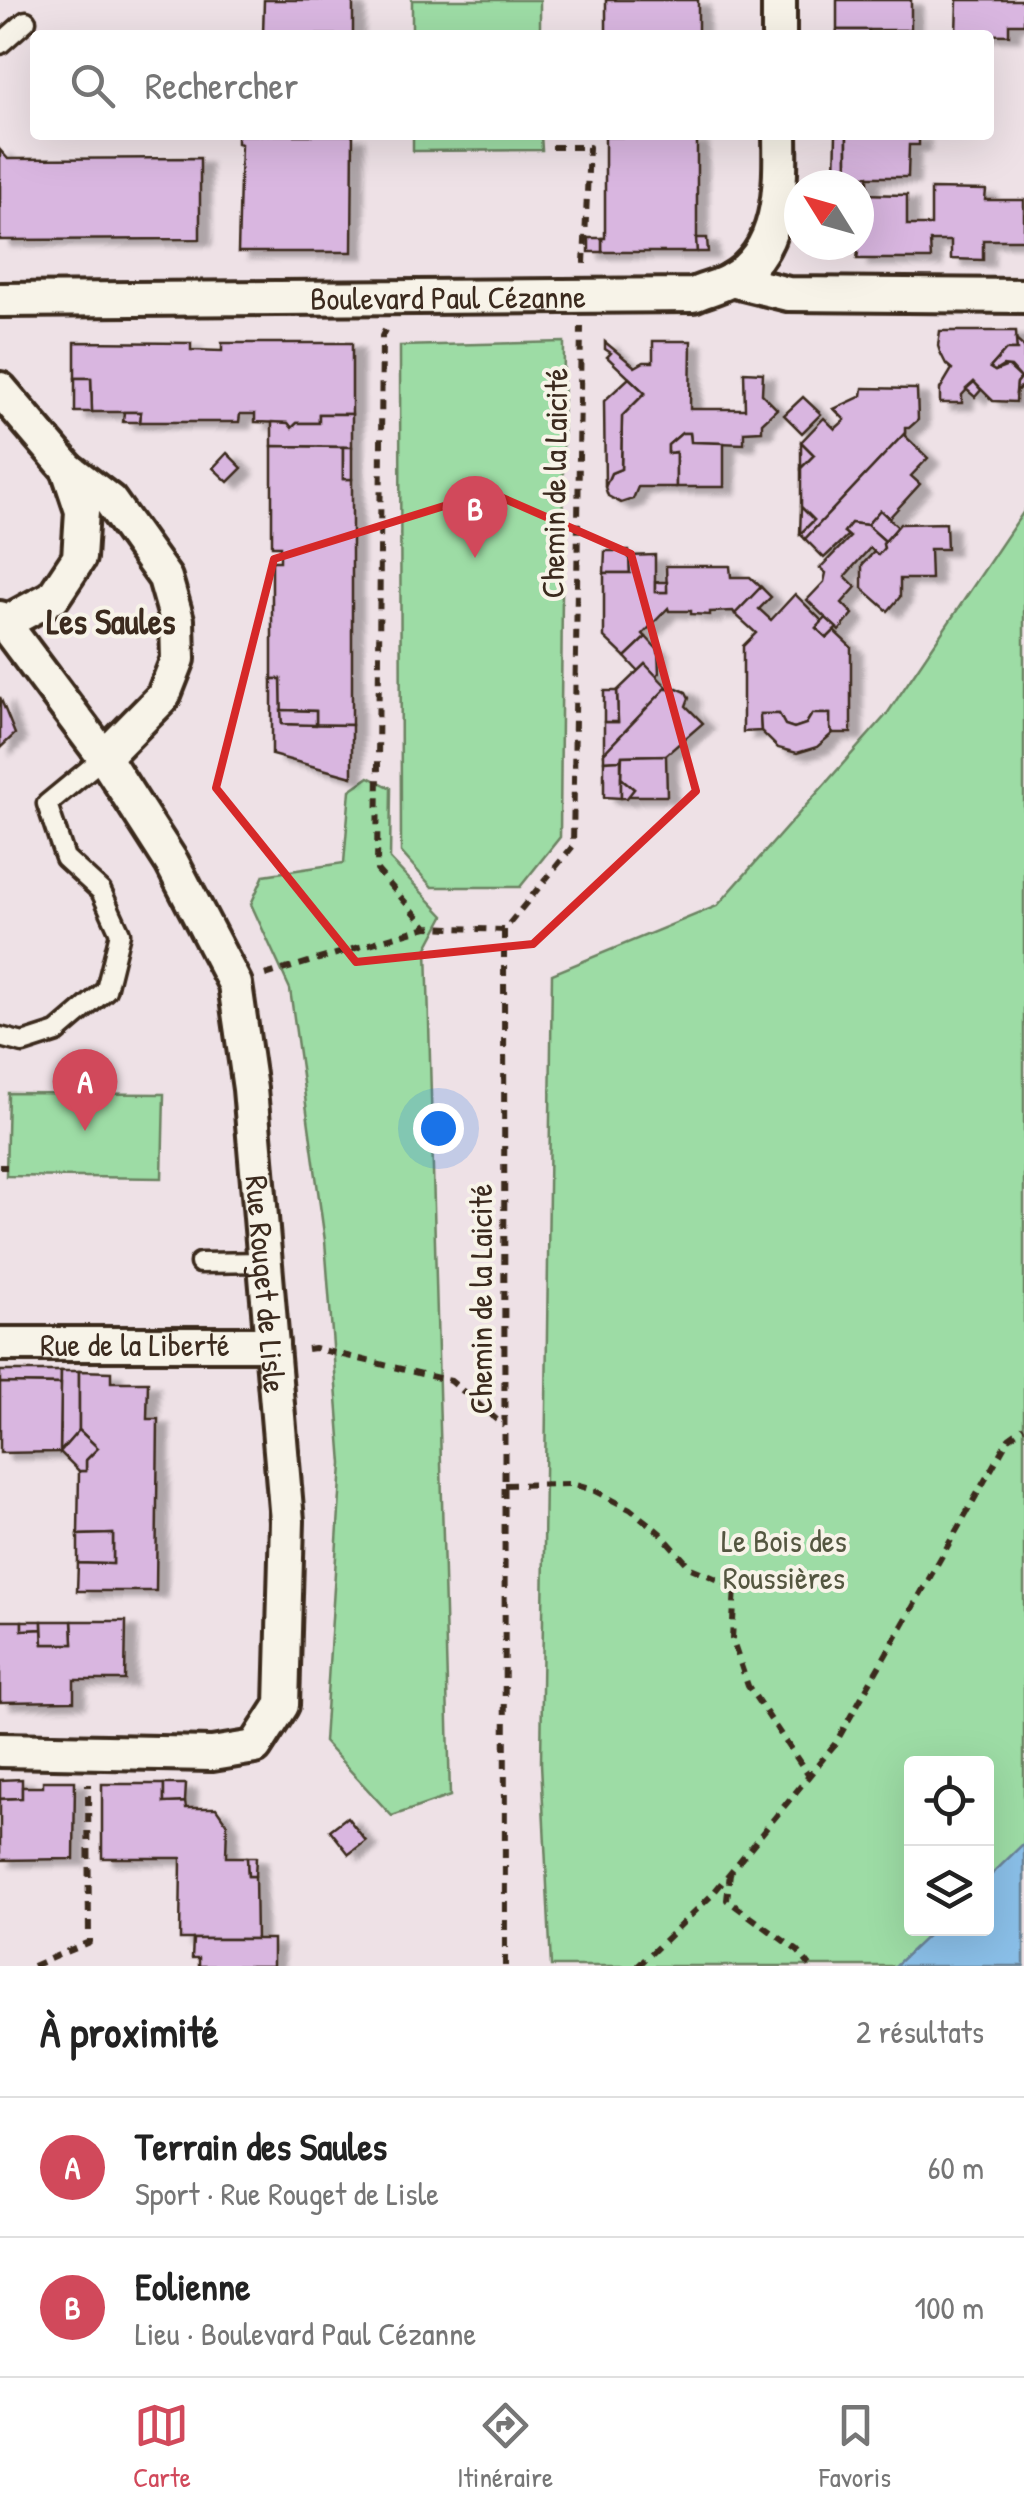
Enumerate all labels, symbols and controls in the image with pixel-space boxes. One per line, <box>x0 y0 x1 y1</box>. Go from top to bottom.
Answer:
search box <box>30 30 994 140</box>
icon: search <box>65 58 120 113</box>
text: Rechercher <box>145 59 298 111</box>
north arrow <box>784 170 874 260</box>
street label: Boulevard Paul Cézanne <box>310 274 586 319</box>
street label: Chemin de la Laicité <box>530 367 578 599</box>
pin: B <box>442 476 508 558</box>
district label: Les Saules <box>47 598 176 645</box>
pin: A <box>52 1048 118 1131</box>
your location <box>413 1103 464 1154</box>
street label: Rue Rouget de Lisle <box>236 1174 297 1395</box>
street label: Chemin de la Laicité <box>459 1184 502 1414</box>
street label: Rue de la Liberté <box>40 1323 230 1366</box>
park label: Le Bois des Roussières <box>721 1519 847 1599</box>
map controls <box>904 1756 994 1936</box>
button: locate <box>904 1756 994 1846</box>
button: layers <box>904 1846 994 1936</box>
text: À proximité <box>40 2003 219 2060</box>
text: 2 résultats <box>856 2010 984 2053</box>
text: Terrain des Saules <box>135 2120 387 2172</box>
text: A <box>65 2146 80 2189</box>
text: 60 m <box>928 2146 984 2189</box>
text: Sport · Rue Rouget de Lisle <box>135 2172 439 2215</box>
text: Eolienne <box>135 2260 250 2312</box>
text: B <box>64 2286 81 2329</box>
text: 100 m <box>915 2286 984 2329</box>
text: Lieu · Boulevard Paul Cézanne <box>135 2312 476 2355</box>
tab: Carte <box>133 2398 191 2496</box>
tab: Itinéraire <box>457 2398 553 2496</box>
tab: Favoris <box>819 2398 891 2496</box>

